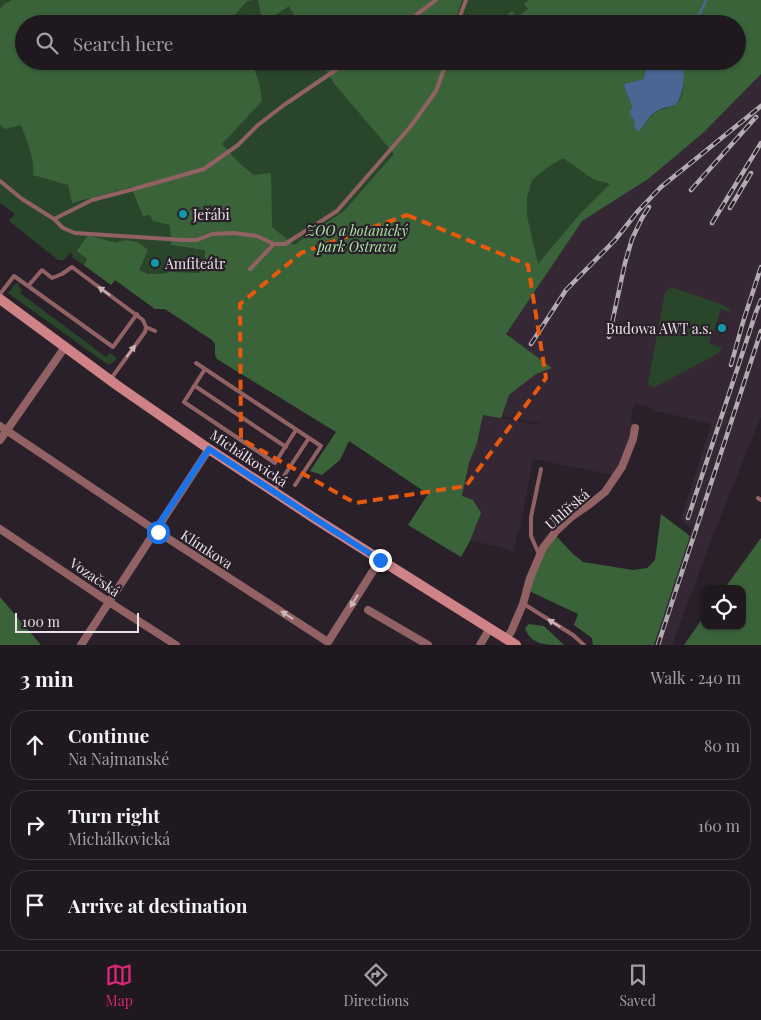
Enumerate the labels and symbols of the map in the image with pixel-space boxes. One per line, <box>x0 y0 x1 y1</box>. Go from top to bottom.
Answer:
place label: Jeřábi <box>192 205 230 224</box>
marker: Jeřábi <box>177 208 189 220</box>
park label: ZOO a botanický park Ostrava <box>305 221 408 256</box>
place label: Amfiteátr <box>164 254 226 273</box>
marker: Amfiteátr <box>149 257 161 269</box>
one-way arrow <box>97 286 111 296</box>
place label: Budowa AWT a.s. <box>606 319 712 338</box>
marker: Budowa AWT a.s. <box>716 322 728 334</box>
one-way arrow <box>125 345 136 358</box>
street label: Michálkovická <box>207 425 291 491</box>
street label: Uhlířská <box>541 485 593 533</box>
route start <box>147 521 170 544</box>
street label: Klímkova <box>177 525 237 573</box>
route end <box>369 549 392 572</box>
street label: Vozačská <box>65 553 124 601</box>
one-way arrow <box>349 594 358 607</box>
scale bar <box>15 610 139 633</box>
one-way arrow <box>280 611 293 620</box>
one-way arrow <box>548 619 561 628</box>

